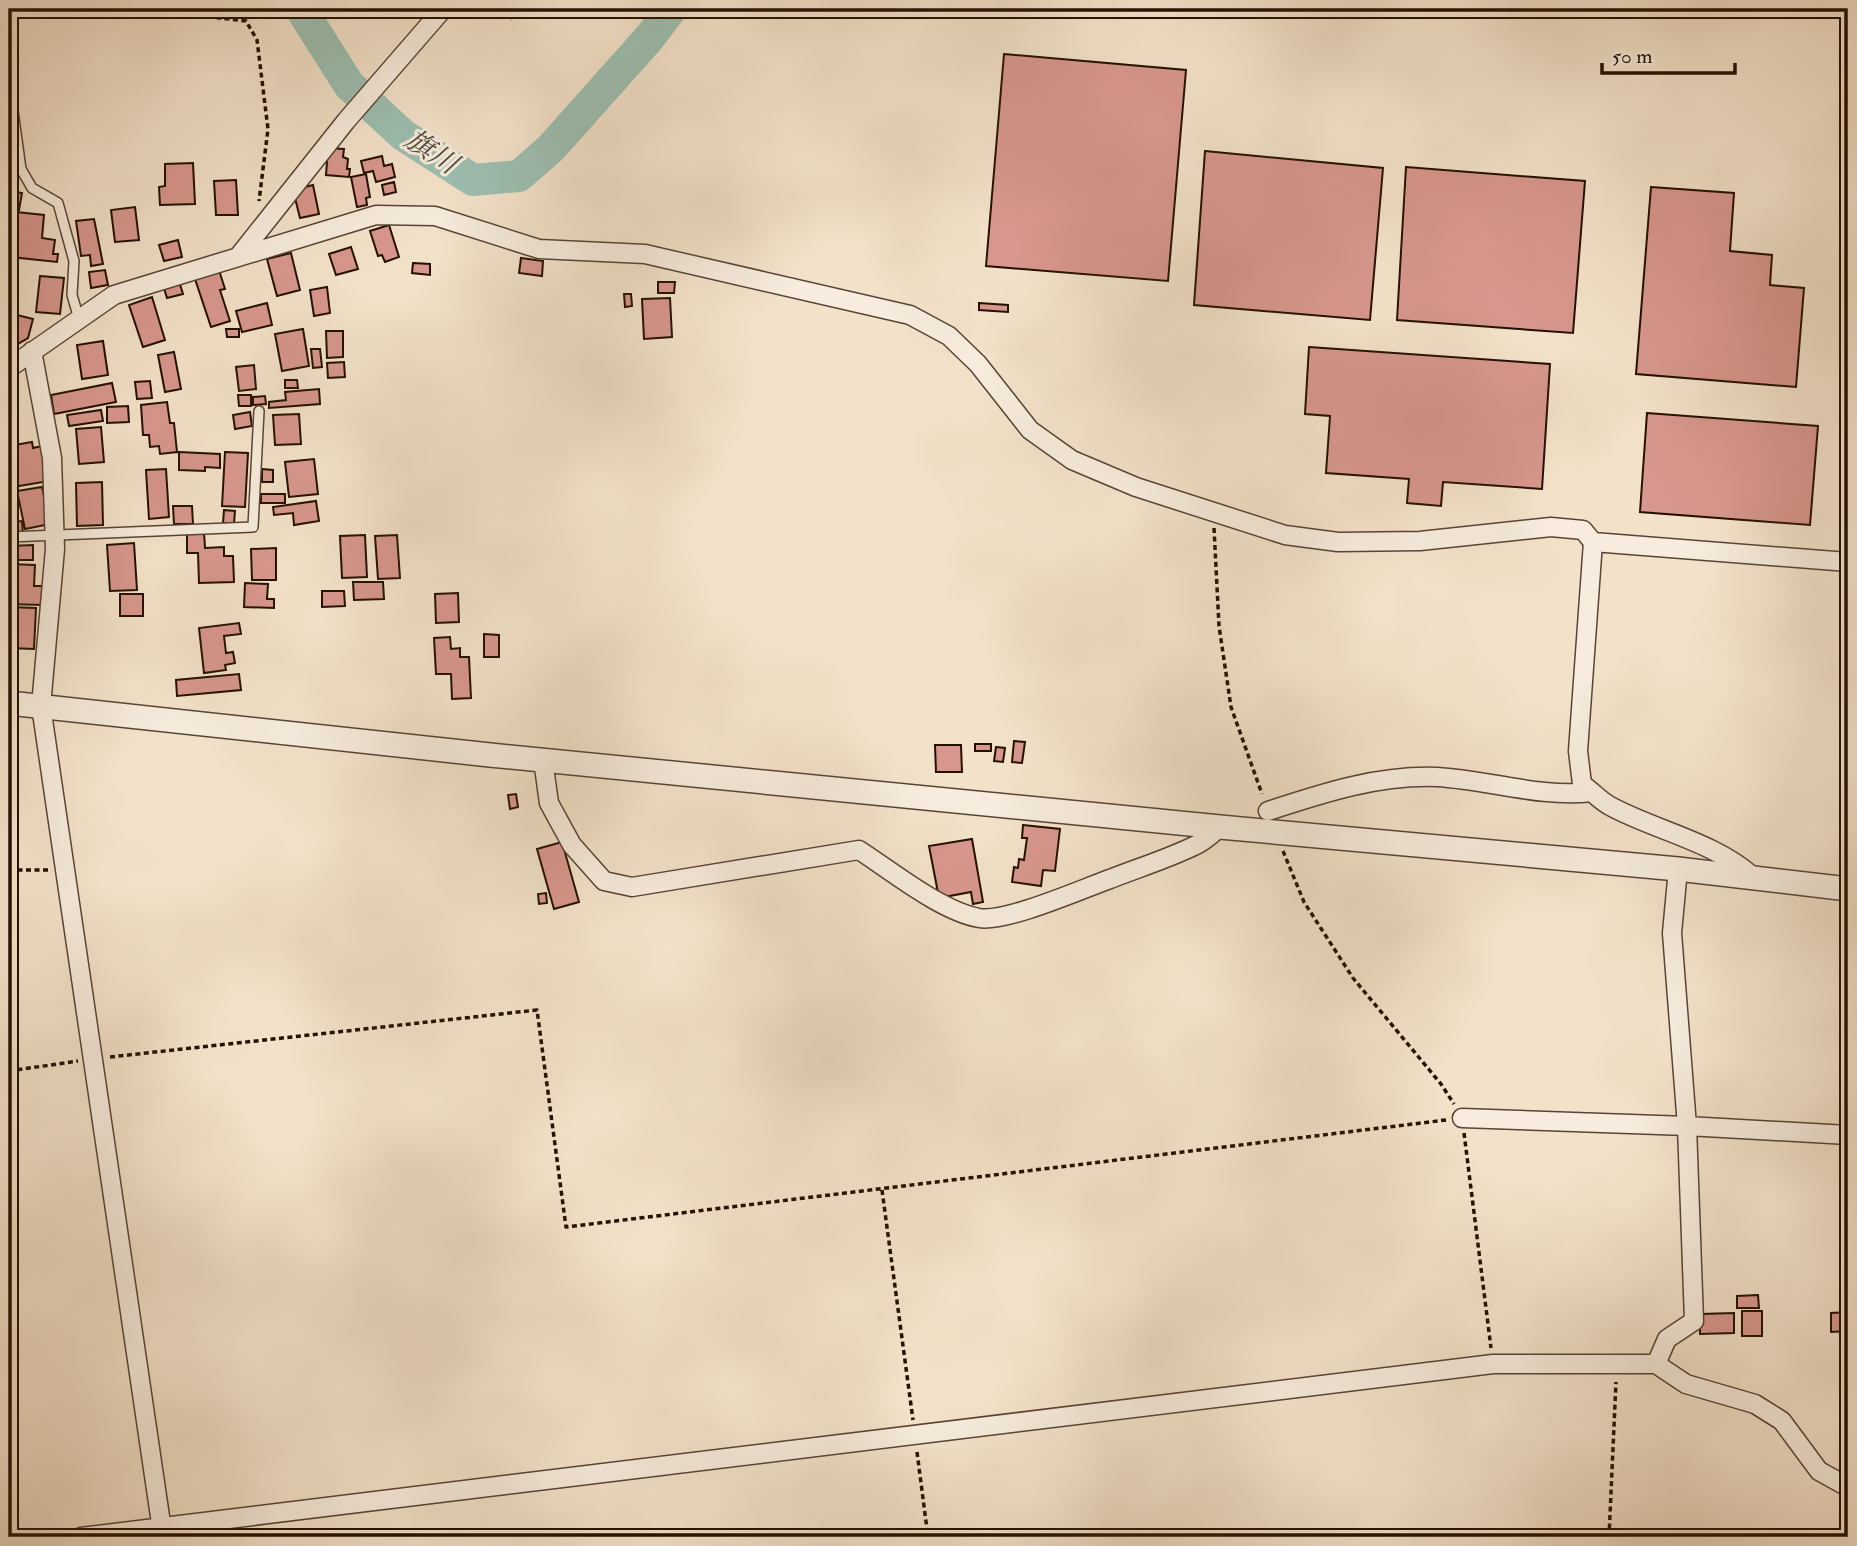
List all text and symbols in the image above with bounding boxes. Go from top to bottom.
scale bar [1602,32,1734,76]
text: 50 m [1612,43,1653,70]
water label: 旗川 [398,122,467,184]

